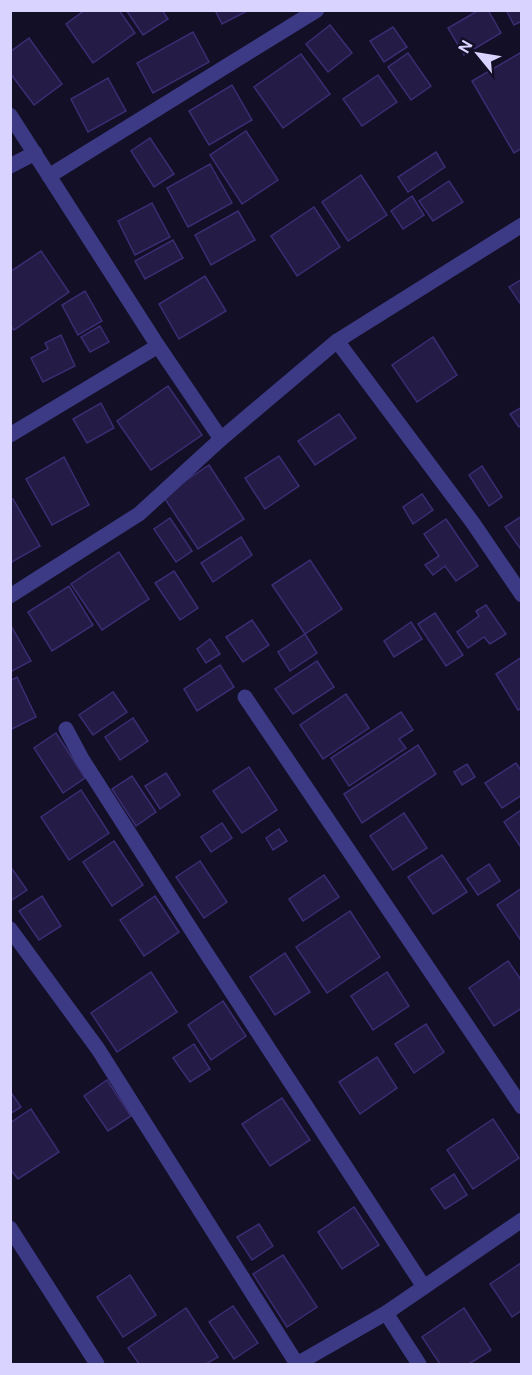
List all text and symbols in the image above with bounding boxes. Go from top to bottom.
north arrow [448,24,508,84]
text: N [453,36,477,57]

